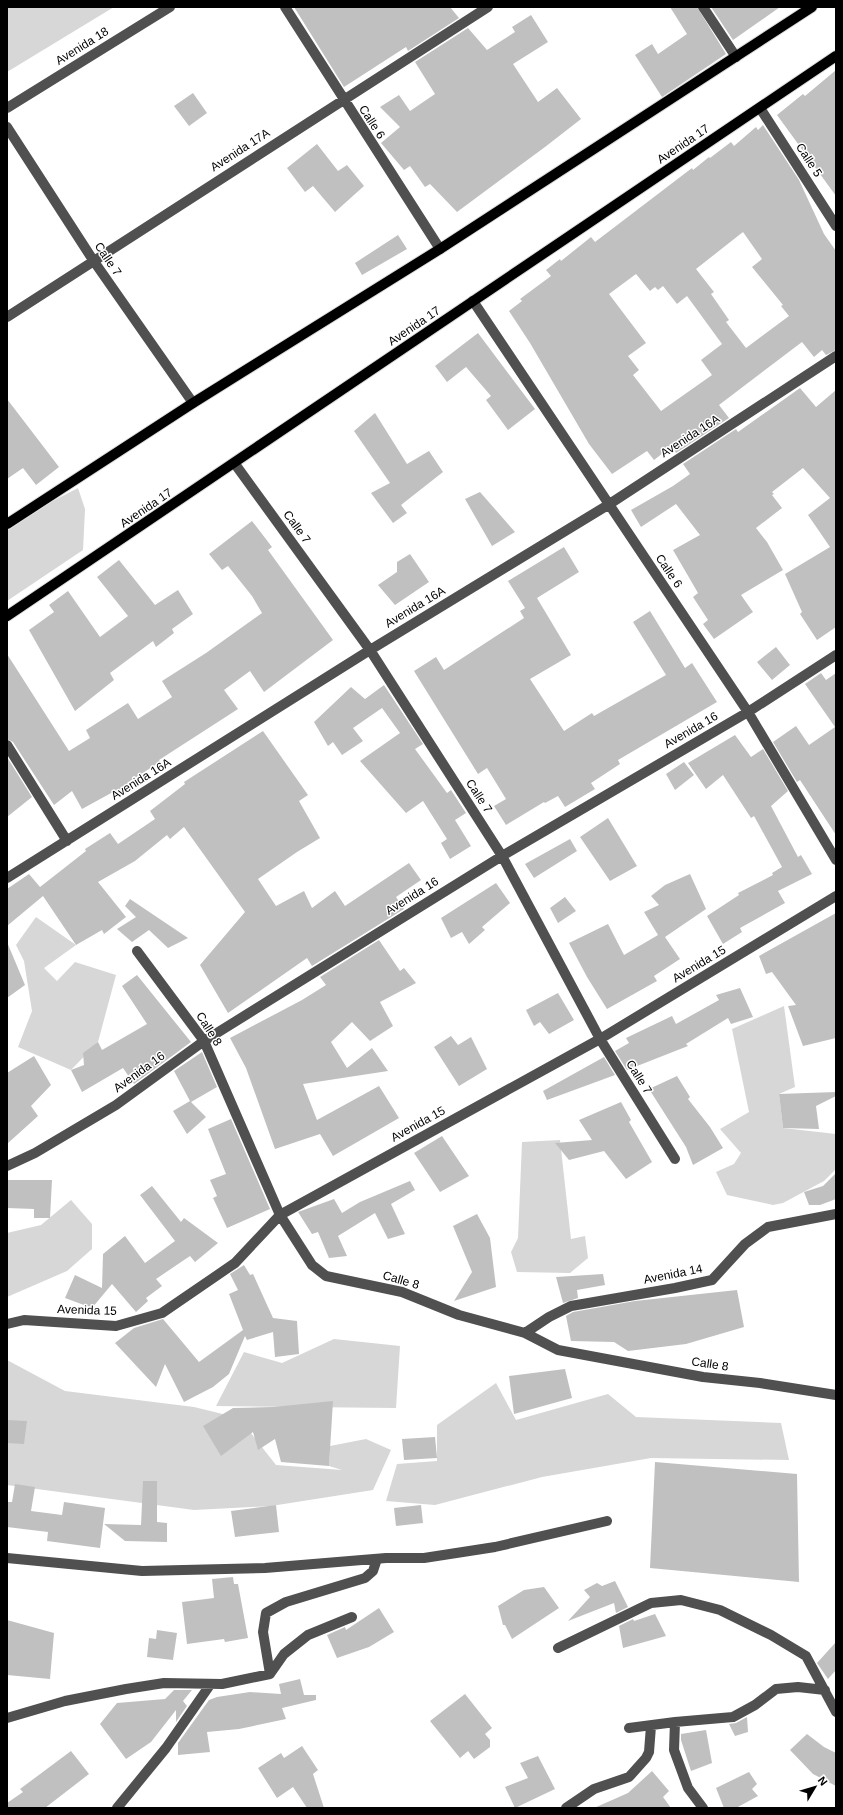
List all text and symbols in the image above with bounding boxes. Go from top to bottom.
street label: Avenida 18 [53,24,111,68]
street label: Calle 6 [356,103,388,142]
street label: Avenida 17 [654,121,712,167]
street label: Avenida 17A [208,126,272,174]
street label: Calle 5 [793,141,825,180]
street label: Calle 7 [92,240,124,279]
street label: Avenida 17 [385,303,443,349]
street label: Avenida 16A [658,412,722,460]
street label: Avenida 17 [117,485,175,531]
street label: Calle 7 [280,508,314,546]
street label: Calle 6 [653,552,685,591]
street label: Avenida 16A [382,584,448,630]
street label: Avenida 16 [662,709,721,751]
street label: Avenida 16A [109,755,173,803]
street label: Calle 7 [463,777,495,816]
street label: Avenida 16 [383,874,441,918]
street label: Avenida 15 [670,942,729,985]
street label: Calle 8 [193,1009,225,1049]
street label: Avenida 16 [111,1049,168,1095]
street label: Calle 7 [623,1057,655,1097]
street label: Avenida 15 [388,1103,448,1145]
street label: Avenida 14 [642,1261,704,1287]
street label: Calle 8 [381,1268,421,1292]
street label: Avenida 15 [57,1302,117,1318]
street label: Calle 8 [691,1354,730,1374]
north arrow [795,1767,835,1807]
text: N [816,1774,830,1788]

